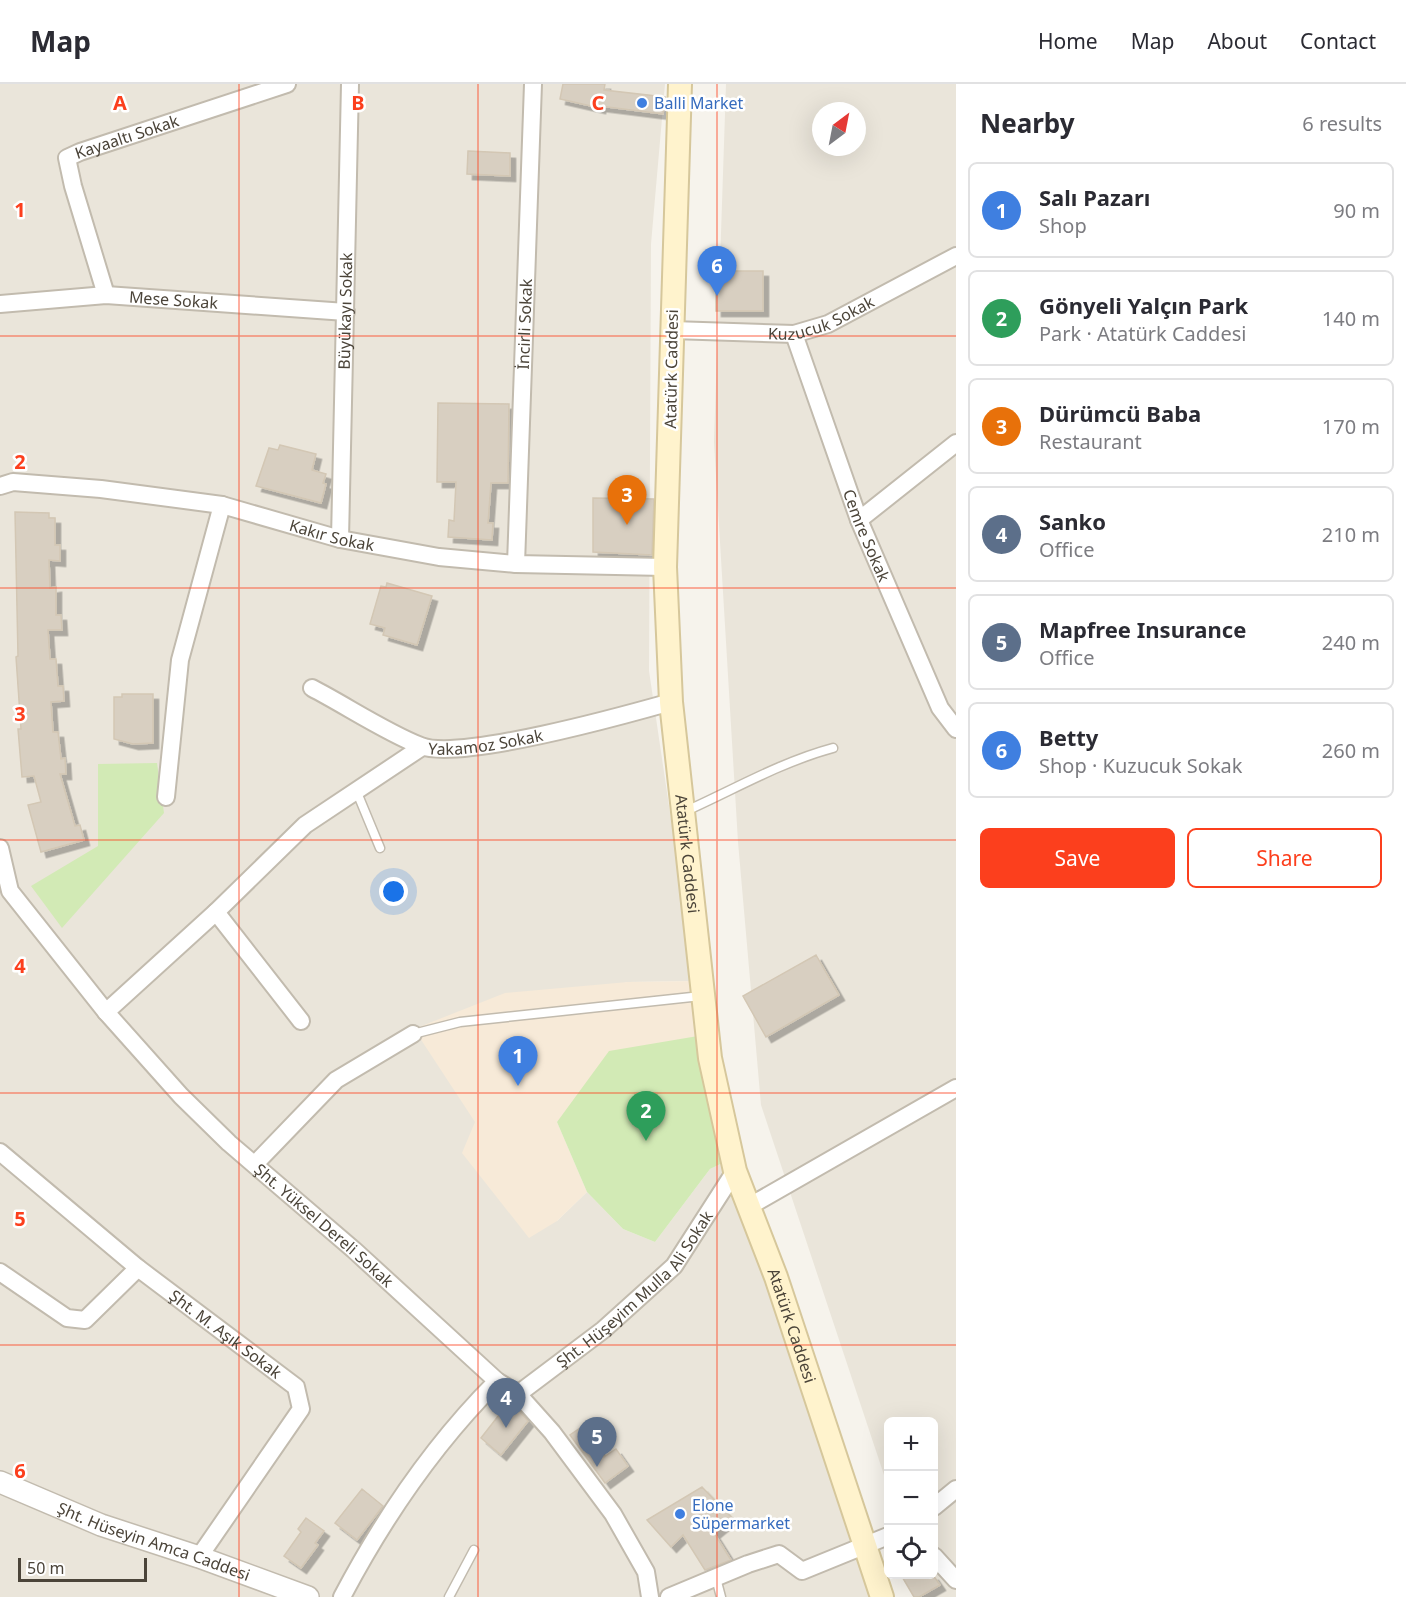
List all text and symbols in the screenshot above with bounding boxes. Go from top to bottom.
text: Map [30,22,91,60]
text: Home [1038,27,1098,55]
text: Map [1131,27,1174,55]
text: About [1207,27,1267,55]
text: Contact [1300,27,1376,55]
text: A [113,89,127,116]
text: B [351,89,365,116]
text: C [592,89,605,116]
place label: Balli Market [654,92,744,114]
marker: Balli Market [635,96,649,110]
north arrow [812,102,866,156]
text: Nearby [980,105,1075,141]
street label: Kayaaltı Sokak [72,109,182,164]
text: 6 results [1302,110,1382,137]
text: Salı Pazarı [1039,182,1150,212]
text: 1 [14,196,26,223]
text: 1 [996,197,1007,224]
text: 90 m [1333,197,1380,224]
text: Shop [1039,212,1087,239]
pin: 6 [698,246,736,296]
street label: Büyükayı Sokak [333,252,357,370]
street label: İncirli Sokak [512,278,537,370]
street label: Mese Sokak [128,286,219,314]
street label: Kuzucuk Sokak [768,290,878,345]
text: Gönyeli Yalçın Park [1039,290,1248,320]
text: 2 [996,305,1007,332]
text: 140 m [1322,305,1380,332]
street label: Atatürk Caddesi [659,309,683,429]
text: Park · Atatürk Caddesi [1039,320,1246,347]
text: Dürümcü Baba [1039,398,1201,428]
text: 3 [996,413,1007,440]
text: 170 m [1322,413,1380,440]
text: Restaurant [1039,428,1142,455]
text: 2 [14,448,26,475]
pin: 3 [608,476,646,525]
street label: Cemre Sokak [838,486,895,585]
text: Sanko [1039,506,1106,536]
street label: Kakır Sokak [287,514,377,556]
text: 4 [996,521,1007,548]
text: 210 m [1322,521,1380,548]
text: Office [1039,536,1094,563]
text: Mapfree Insurance [1039,614,1246,644]
text: 5 [996,629,1007,656]
text: 240 m [1322,629,1380,656]
text: Office [1039,644,1094,671]
text: 3 [14,700,26,727]
text: Betty [1039,722,1098,752]
street label: Yakamoz Sokak [427,724,545,760]
text: 6 [996,737,1007,764]
text: 260 m [1322,737,1380,764]
text: Shop · Kuzucuk Sokak [1039,752,1243,779]
street label: Atatürk Caddesi [670,793,705,914]
button: Save [980,828,1175,888]
button: Share [1187,828,1382,888]
your location [379,877,408,906]
text: 4 [14,952,26,979]
pin: 1 [498,1036,538,1086]
pin: 2 [626,1092,666,1141]
street label: Şht. Yüksel Dereli Sokak [250,1158,399,1292]
text: 5 [14,1205,26,1232]
street label: Şht. Hüşeyim Mulla Ali Sokak [551,1206,718,1373]
street label: Atatürk Caddesi [763,1265,821,1386]
street label: Şht. M. Aşık Sokak [165,1285,287,1384]
pin: 4 [486,1378,526,1428]
map controls [884,1417,938,1579]
button: + [884,1417,938,1471]
pin: 5 [578,1418,616,1467]
text: 6 [14,1457,26,1484]
button: − [884,1471,938,1525]
place label: Elone Süpermarket [692,1494,790,1534]
street label: Şht. Hüseyin Amca Caddesi [54,1497,253,1586]
marker: Elone Süpermarket [673,1507,687,1521]
button: locate [884,1525,938,1579]
scale bar [18,1555,147,1582]
text: 50 m [27,1557,64,1579]

